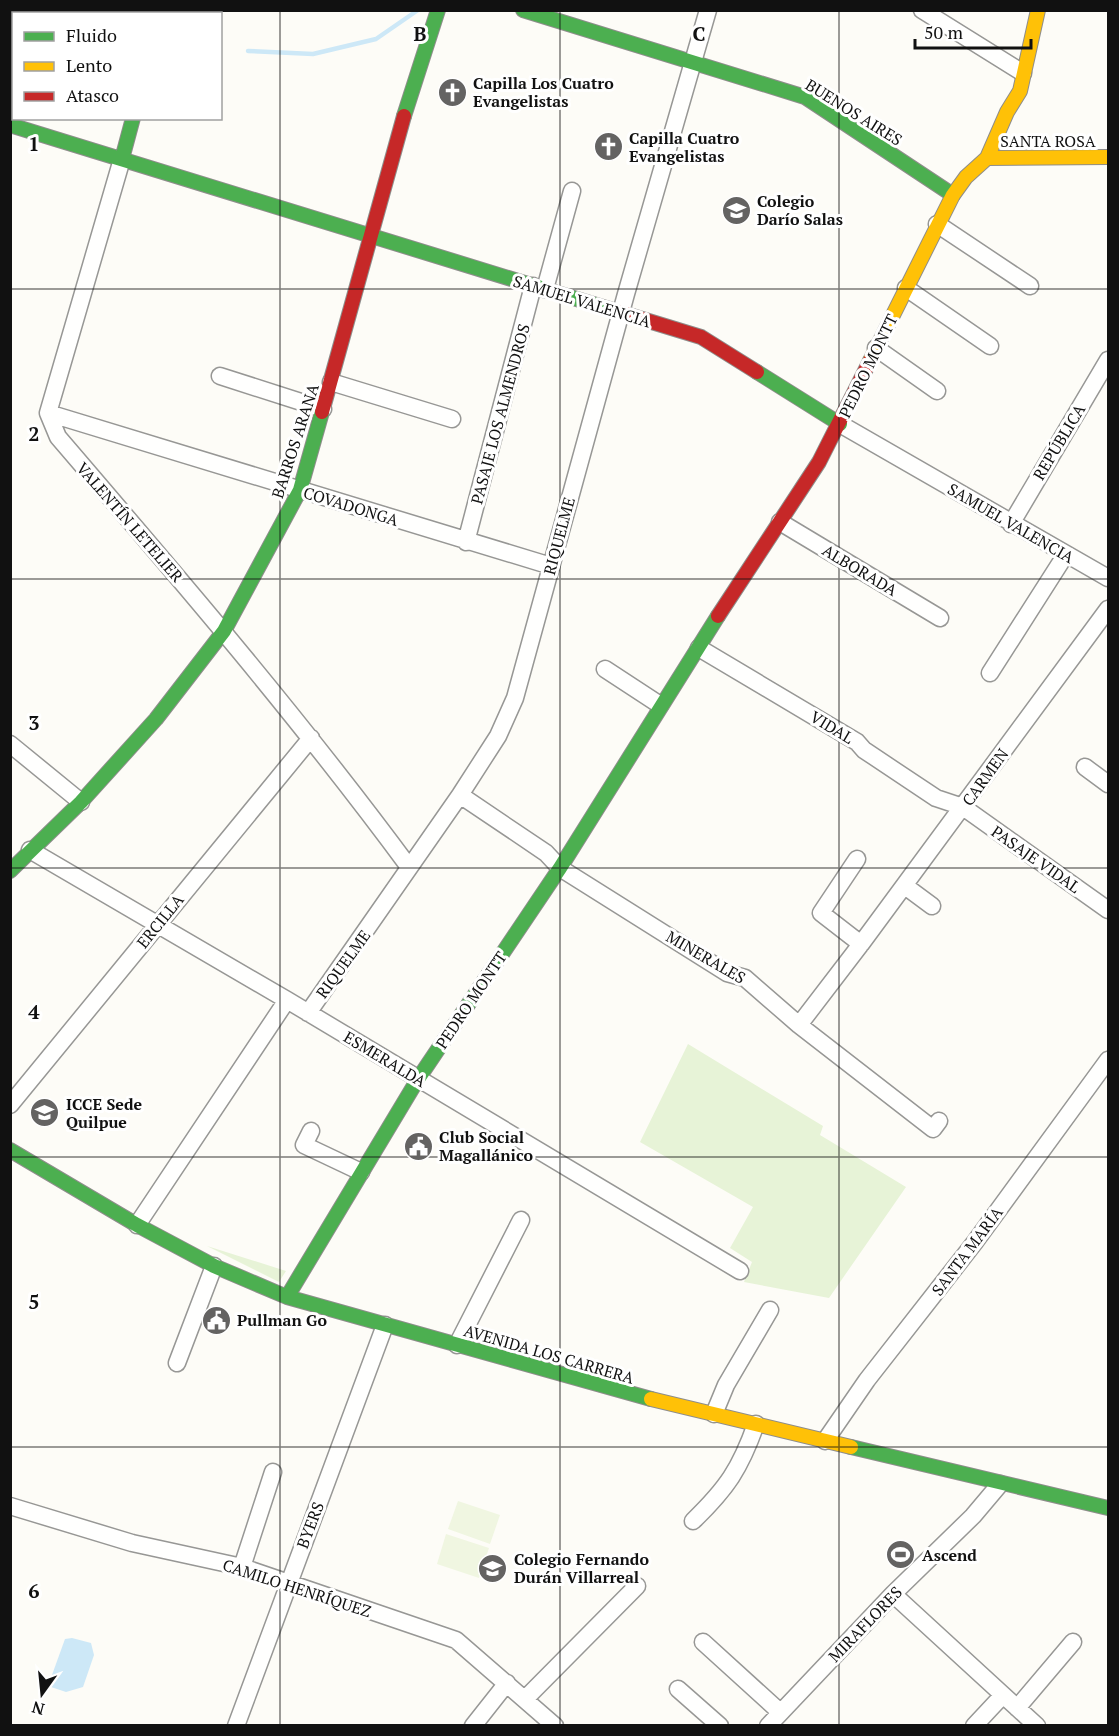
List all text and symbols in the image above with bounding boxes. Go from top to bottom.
legend [12,12,222,120]
scale bar [915,12,1030,50]
text: B [414,20,427,47]
text: C [692,20,706,47]
text: 50 m [924,20,964,44]
text: Fluido [66,23,117,47]
text: Lento [66,53,112,77]
place label: Capilla Los Cuatro Evangelistas [473,72,614,112]
street label: BUENOS AIRES [801,73,907,151]
church icon: Capilla Los Cuatro Evangelistas [436,76,468,108]
text: Atasco [66,83,119,107]
place label: Capilla Cuatro Evangelistas [629,127,740,167]
text: 1 [28,130,40,157]
street label: SANTA ROSA [1000,130,1096,152]
church icon: Capilla Cuatro Evangelistas [592,131,624,163]
place label: Colegio Darío Salas [757,190,843,230]
school or university icon: Colegio Darío Salas [720,194,752,226]
street label: SAMUEL VALENCIA [511,270,653,332]
street label: PEDRO MONTT [833,310,903,422]
street label: PASAJE LOS ALMENDROS [465,321,535,507]
street label: BARROS ARANA [266,381,324,501]
street label: REPÚBLICA [1028,400,1090,484]
text: 2 [28,420,40,447]
street label: VALENTÍN LETELIER [72,457,189,587]
street label: SAMUEL VALENCIA [944,478,1078,568]
street label: COVADONGA [301,481,401,531]
street label: RIQUELME [538,495,580,577]
street label: ALBORADA [818,539,902,601]
street label: VIDAL [806,706,858,749]
text: 3 [28,709,40,736]
street label: CARMEN [957,744,1013,810]
street label: PASAJE VIDAL [987,820,1085,898]
street label: ERCILLA [131,889,189,953]
street label: RIQUELME [311,925,375,1003]
street label: MINERALES [662,925,750,989]
street label: PEDRO MONTT [430,947,512,1053]
text: 4 [28,998,40,1025]
street label: ESMERALDA [340,1026,430,1092]
place label: ICCE Sede Quilpue [66,1093,143,1133]
school or university icon: ICCE Sede Quilpue [29,1097,61,1129]
place label: Club Social Magallánico [439,1126,533,1166]
public building icon: Club Social Magallánico [402,1130,434,1162]
street label: SANTA MARÍA [926,1202,1008,1300]
text: 5 [28,1288,40,1315]
public building icon: Pullman Go [200,1304,232,1336]
place label: Pullman Go [237,1309,327,1331]
street label: AVENIDA LOS CARRERA [461,1319,637,1389]
street label: BYERS [291,1499,329,1551]
sports icon: Ascend [885,1539,917,1571]
place label: Ascend [922,1544,977,1566]
place label: Colegio Fernando Durán Villarreal [514,1548,649,1588]
school or university icon: Colegio Fernando Durán Villarreal [477,1552,509,1584]
street label: CAMILO HENRÍQUEZ [220,1554,374,1622]
text: 6 [28,1577,40,1604]
street label: MIRAFLORES [823,1581,907,1667]
north arrow [12,1664,72,1724]
text: N [29,1696,47,1721]

